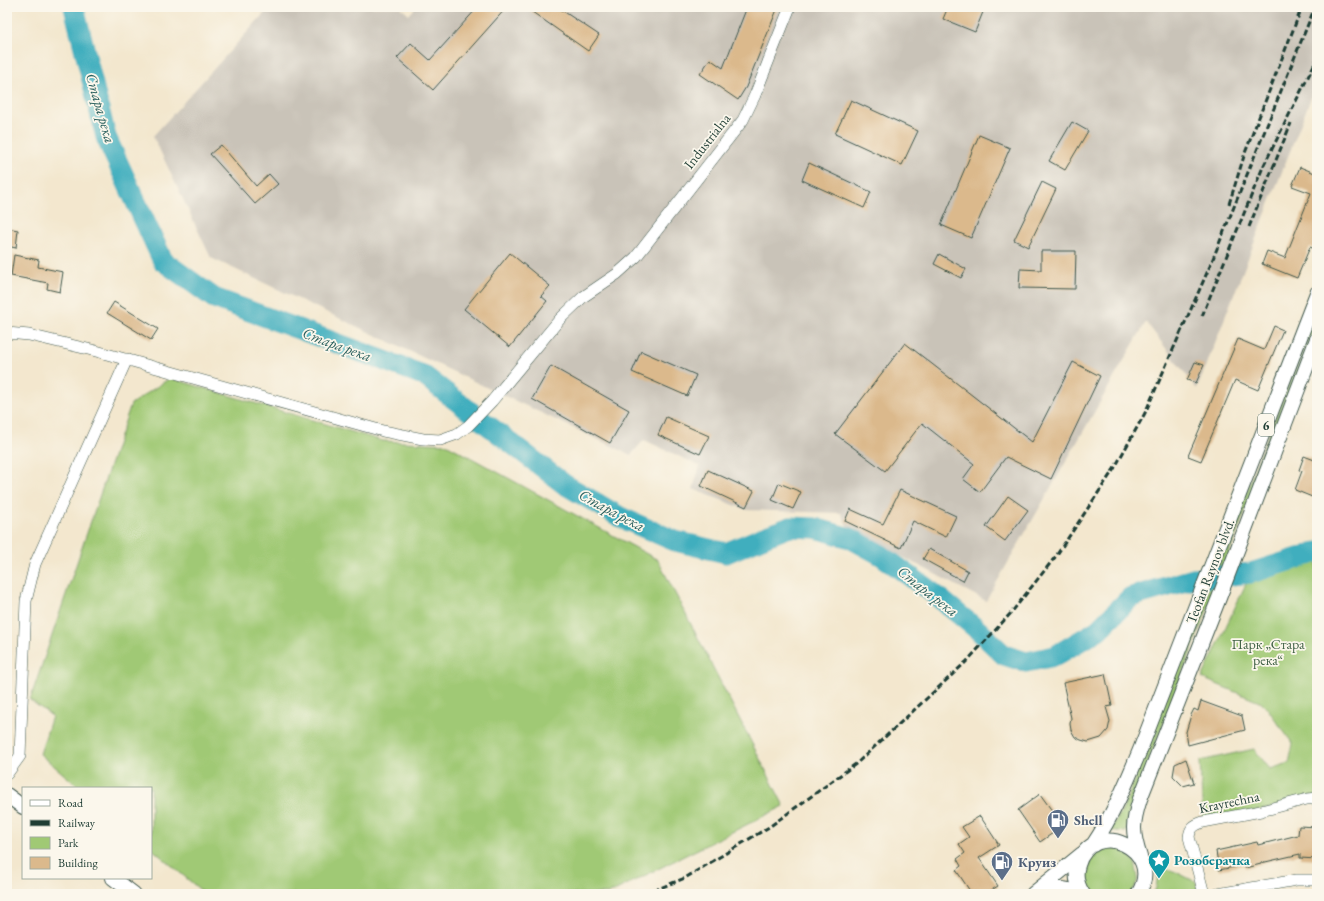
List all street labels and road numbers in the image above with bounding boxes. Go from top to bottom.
street label: Industrialna [680,109,735,172]
road number: 6 [1258,414,1274,436]
street label: Teofan Raynov blvd. [1182,516,1238,626]
street label: Krayrechna [1197,787,1261,817]

